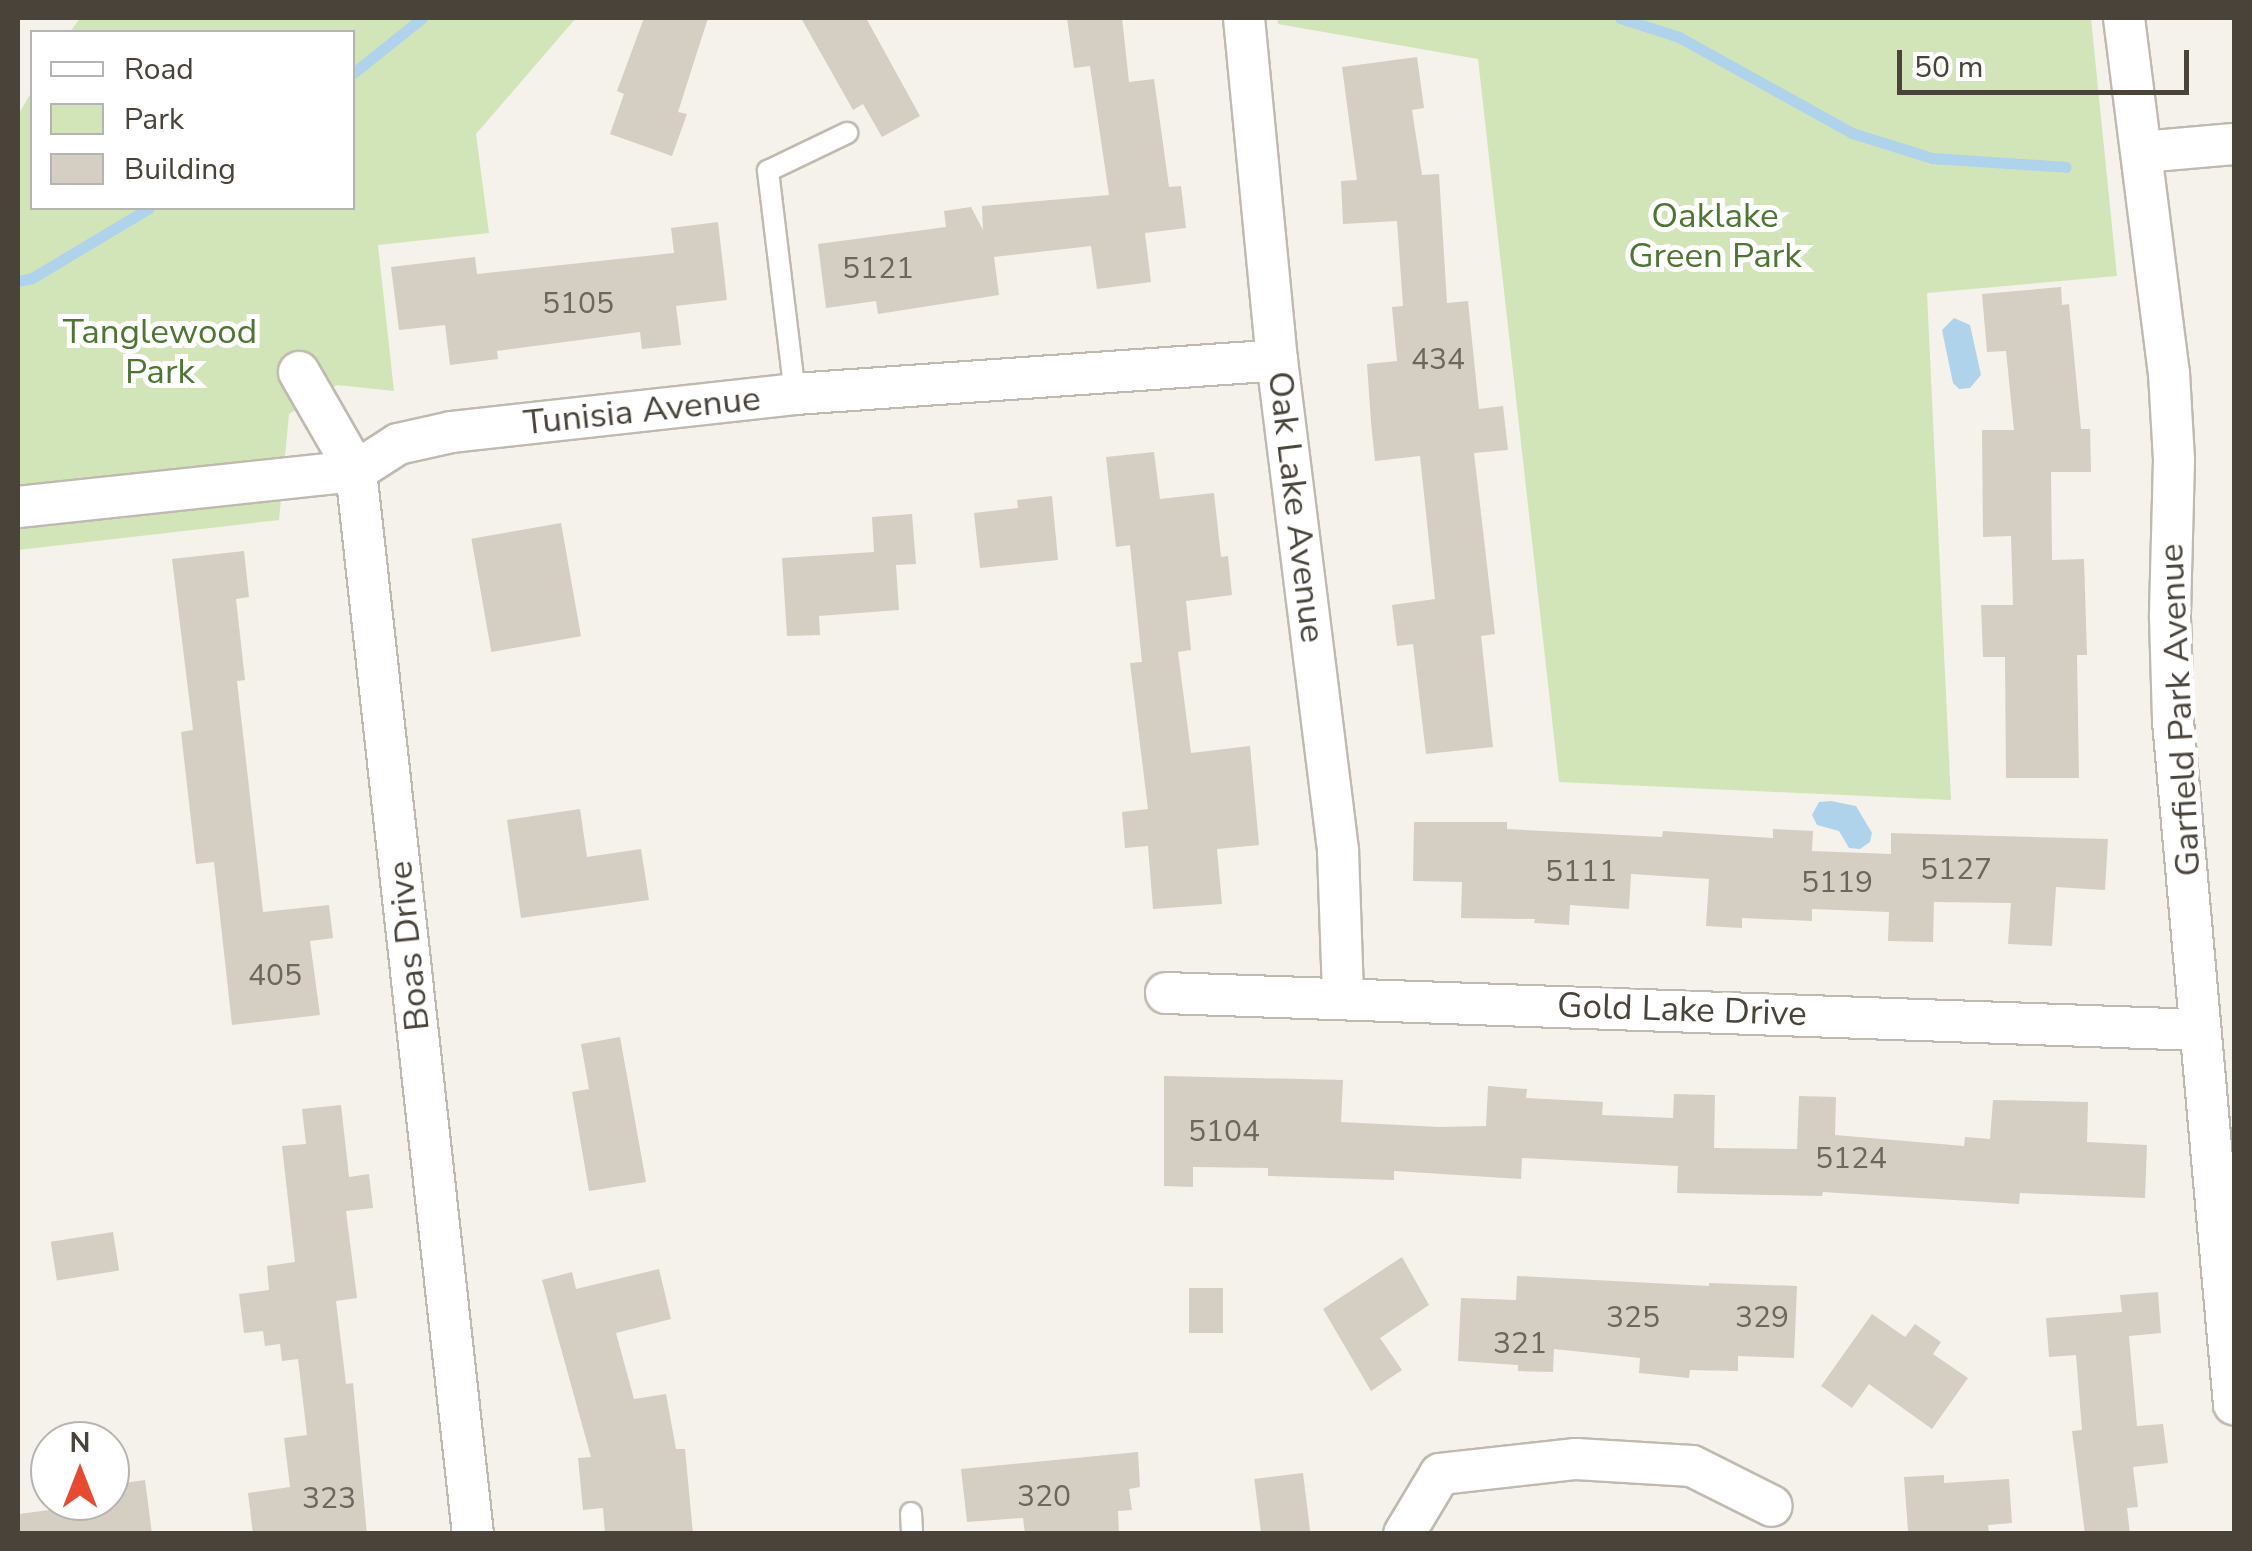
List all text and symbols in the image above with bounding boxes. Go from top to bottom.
legend [30,30,355,210]
scale bar [1902,30,2194,92]
text: 50 m [1914,47,1983,88]
text: Road [124,49,194,90]
text: Park [124,99,184,140]
text: Building [124,149,236,190]
park label: Oaklake Green Park [1628,195,1802,277]
house number: 5121 [842,251,914,287]
house number: 5105 [542,286,614,322]
park label: Tanglewood Park [63,311,257,393]
house number: 434 [1411,342,1465,378]
street label: Oak Lake Avenue [1259,369,1333,645]
street label: Tunisia Avenue [522,378,762,444]
street label: Garfield Park Avenue [2150,543,2210,877]
house number: 5127 [1920,852,1992,888]
house number: 5111 [1545,854,1617,890]
street label: Boas Drive [379,859,439,1033]
house number: 5119 [1801,865,1873,901]
house number: 405 [248,958,302,994]
street label: Gold Lake Drive [1556,985,1808,1035]
house number: 5104 [1188,1114,1260,1150]
house number: 5124 [1815,1141,1887,1177]
house number: 325 [1606,1300,1660,1336]
house number: 329 [1735,1300,1789,1336]
house number: 321 [1493,1326,1547,1362]
north arrow [30,1421,130,1521]
text: N [70,1424,90,1462]
house number: 320 [1017,1479,1071,1515]
house number: 323 [302,1481,356,1517]

